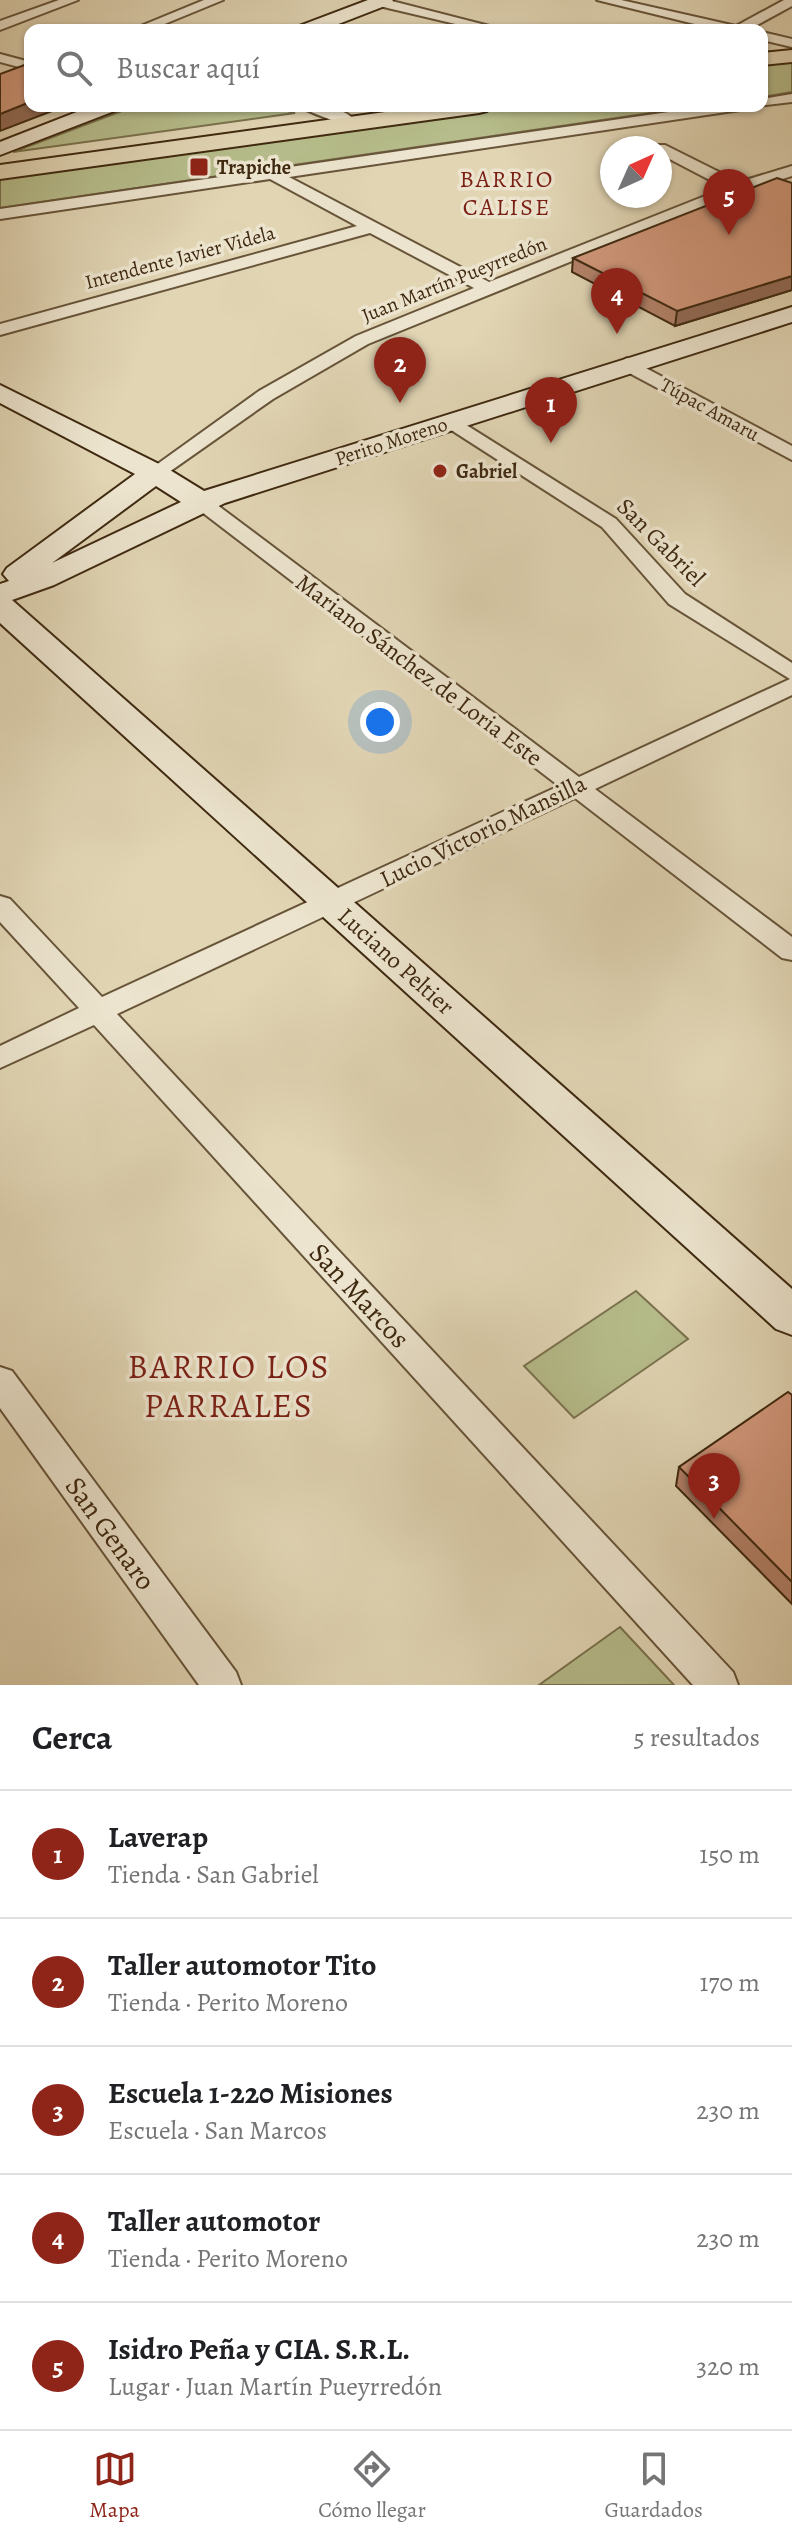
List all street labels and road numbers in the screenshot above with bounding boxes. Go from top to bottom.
street label: Intendente Javier Videla [82,219,279,296]
street label: Juan Martín Pueyrredón [358,230,551,329]
street label: Túpac Amaru [655,371,764,448]
street label: Perito Moreno [331,411,451,472]
street label: San Gabriel [610,491,712,593]
street label: Mariano Sánchez de Loria Este [289,567,549,773]
street label: Lucio Victorio Mansilla [375,767,592,895]
street label: Luciano Peltier [331,900,461,1022]
street label: San Marcos [300,1235,418,1357]
street label: San Genaro [56,1469,164,1598]

